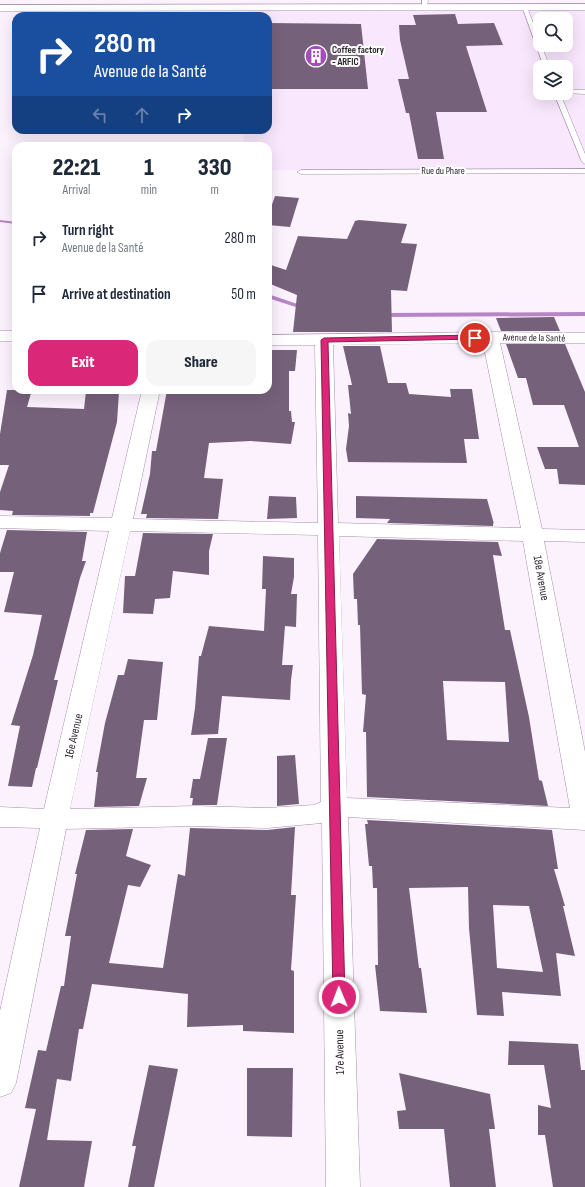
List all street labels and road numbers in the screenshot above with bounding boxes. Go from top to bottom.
street label: Rue du Phare [421,165,465,177]
street label: Avenue de la Santé [502,331,565,345]
street label: 18e Avenue [530,554,552,602]
street label: 16e Avenue [62,712,86,760]
street label: 17e Avenue [332,1029,348,1075]

